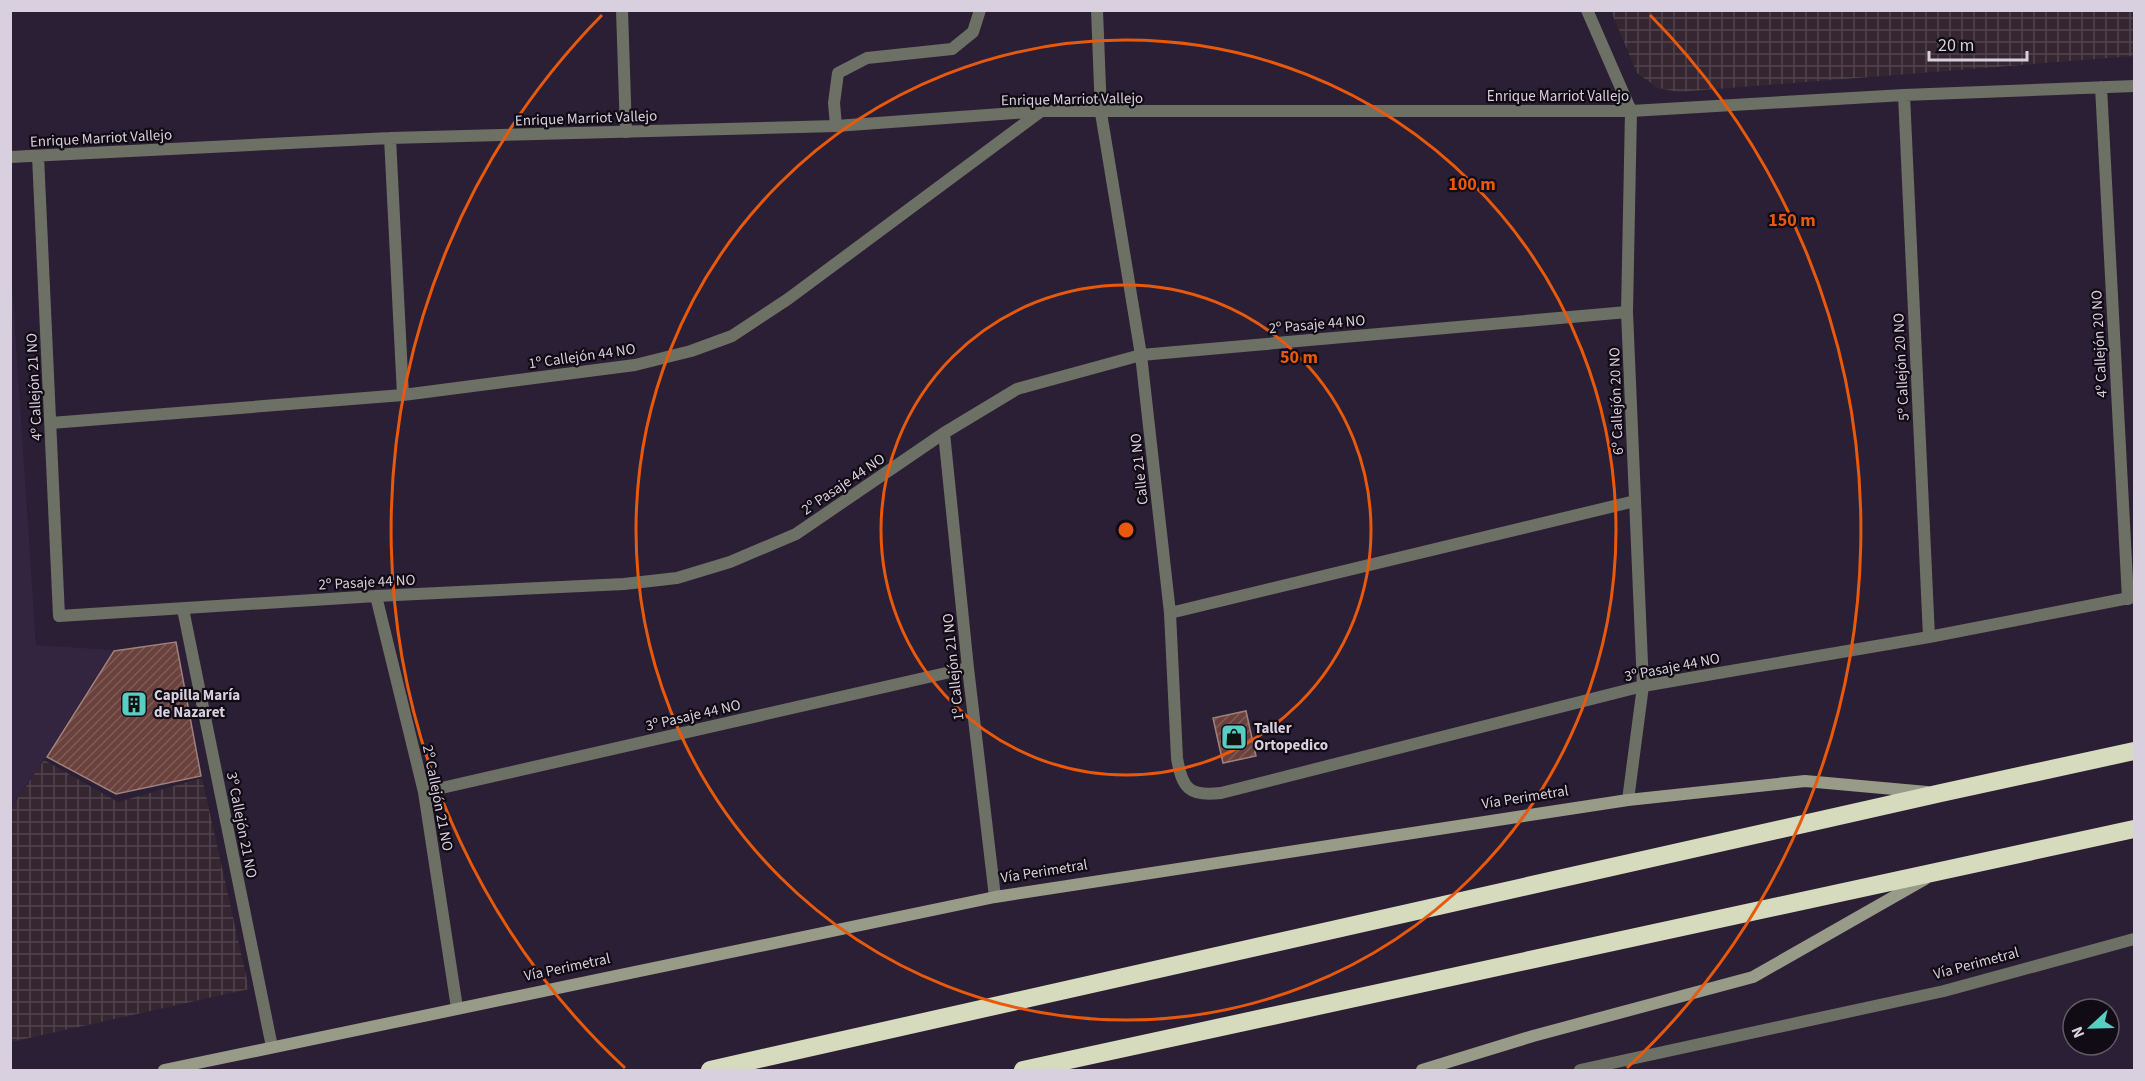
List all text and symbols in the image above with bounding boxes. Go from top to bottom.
scale bar [1929,24,2026,62]
text: 20 m [1938,33,1974,58]
street label: Enrique Marriot Vallejo [1487,86,1629,107]
street label: Enrique Marriot Vallejo [1001,88,1143,111]
street label: Enrique Marriot Vallejo [515,106,657,131]
street label: Enrique Marriot Vallejo [29,124,173,153]
text: 100 m [1448,172,1496,197]
text: 150 m [1768,208,1816,233]
street label: 4º Callejón 20 NO [2086,290,2113,398]
street label: 2º Pasaje 44 NO [1268,310,1366,339]
street label: 5º Callejón 20 NO [1888,313,1915,421]
street label: 4º Callejón 21 NO [21,333,48,441]
street label: 1º Callejón 44 NO [527,339,637,374]
text: 50 m [1280,345,1318,370]
street label: 6º Callejón 20 NO [1604,347,1629,455]
street label: Calle 21 NO [1125,432,1154,506]
street label: 2º Pasaje 44 NO [797,449,889,520]
centre of rings [1116,520,1136,540]
street label: 2º Pasaje 44 NO [318,569,416,596]
street label: 1º Callejón 21 NO [937,612,970,722]
street label: 3º Pasaje 44 NO [1623,648,1722,687]
place label: Capilla María de Nazaret [154,685,240,723]
building icon: Capilla María de Nazaret [119,689,149,719]
street label: 3º Pasaje 44 NO [644,694,743,737]
place label: Taller Ortopedico [1254,718,1328,756]
shop icon: Taller Ortopedico [1219,722,1249,752]
street label: 2º Callejón 21 NO [417,743,458,853]
street label: 3º Callejón 21 NO [221,770,262,880]
street label: Vía Perimetral [1480,780,1570,815]
street label: Vía Perimetral [999,854,1089,889]
street label: Vía Perimetral [1931,942,2021,985]
street label: Vía Perimetral [522,948,612,987]
north arrow [2061,997,2121,1057]
text: N [2066,1023,2090,1041]

